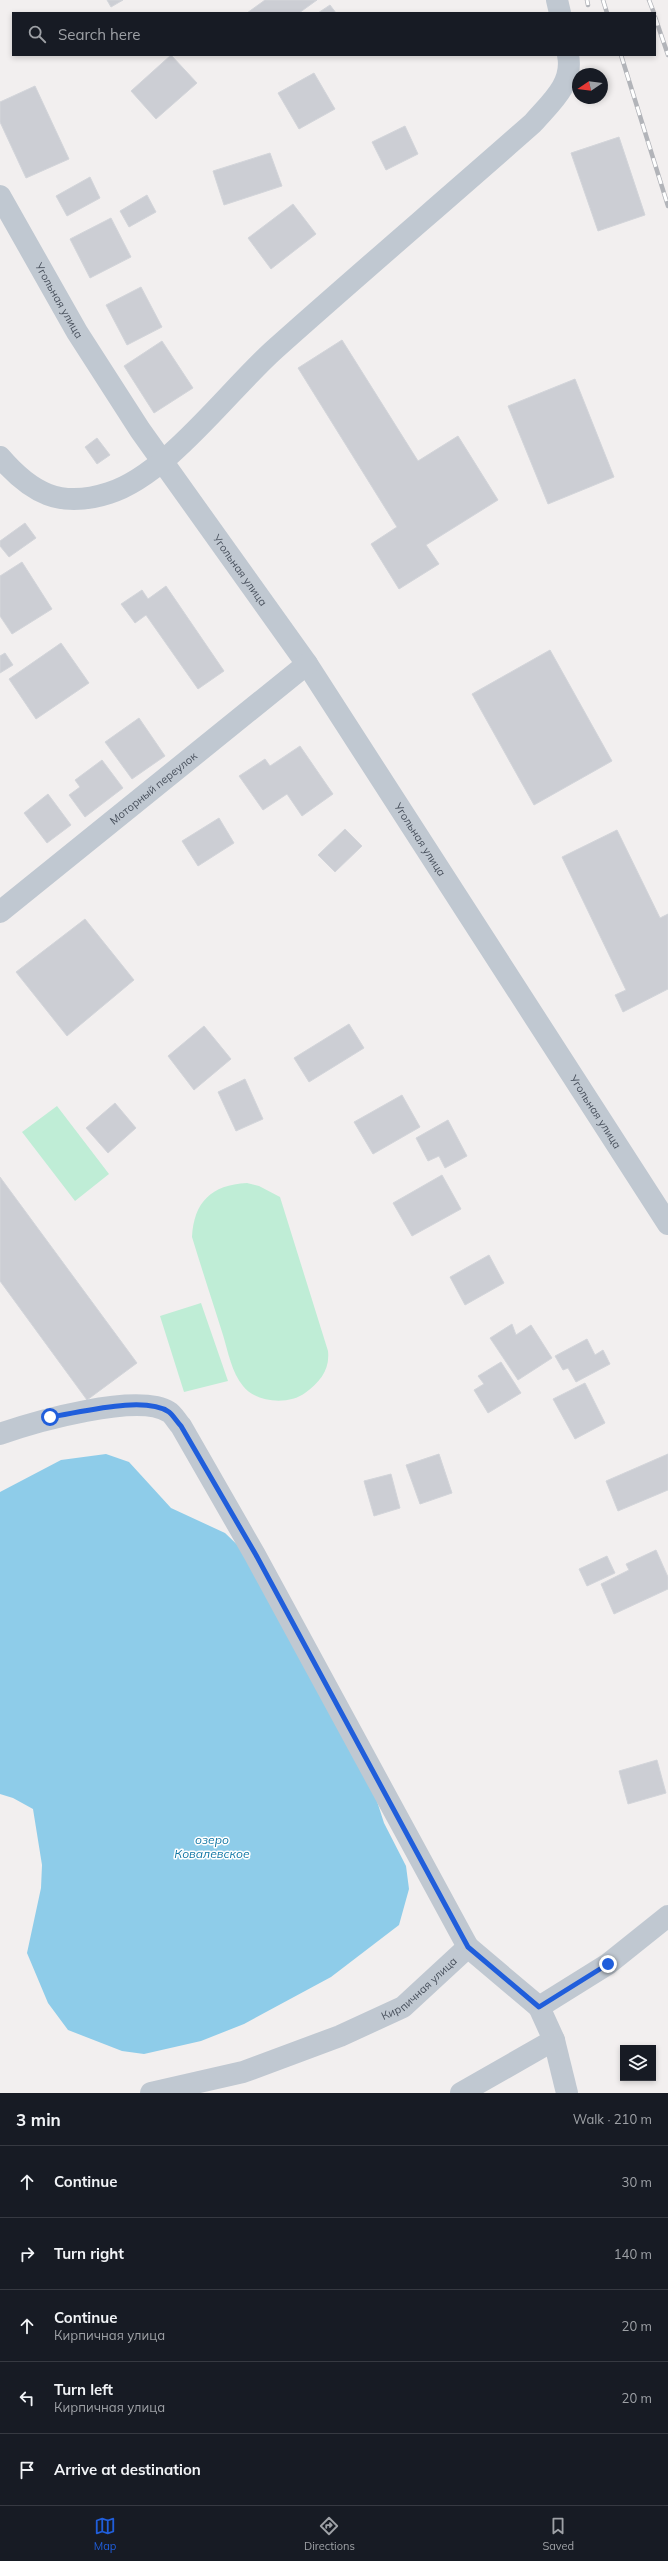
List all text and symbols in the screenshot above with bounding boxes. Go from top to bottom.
search box [12,12,656,56]
icon: search [26,23,48,45]
text: Search here [58,25,140,44]
north arrow [572,68,608,104]
street label: Угольная улица [32,259,86,341]
street label: Угольная улица [209,531,270,609]
street label: Моторный переулок [107,749,200,828]
street label: Угольная улица [391,799,449,879]
street label: Угольная улица [566,1072,624,1151]
route start [41,1408,59,1426]
water label: озеро Ковалевское [174,1832,250,1861]
street label: Кирпичная улица [379,1954,460,2023]
route end [599,1955,617,1973]
map controls [620,2045,656,2081]
button: layers [620,2045,656,2081]
text: 3 min [16,2109,61,2130]
text: Walk · 210 m [573,2111,652,2127]
icon: ahead [16,2171,38,2193]
text: Continue [54,2172,117,2191]
text: 30 m [622,2174,652,2190]
icon: right [16,2243,38,2265]
text: Turn right [54,2244,124,2263]
text: 140 m [614,2246,652,2262]
text: Continue [54,2308,117,2327]
icon: ahead [16,2315,38,2337]
text: 20 m [622,2318,652,2334]
text: Кирпичная улица [54,2327,165,2343]
text: Turn left [54,2380,113,2399]
icon: left [16,2387,38,2409]
text: 20 m [622,2390,652,2406]
text: Кирпичная улица [54,2399,165,2415]
icon: arrive [16,2459,38,2481]
text: Arrive at destination [54,2460,201,2479]
tab: Map [94,2515,116,2553]
tab: Directions [304,2515,355,2553]
tab: Saved [542,2515,574,2553]

